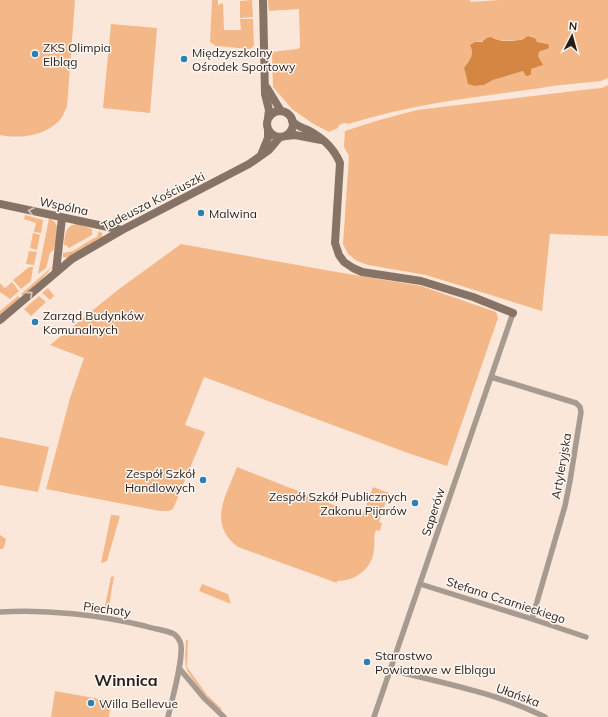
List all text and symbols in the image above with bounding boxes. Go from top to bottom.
north arrow [552,16,592,56]
text: N [568,19,578,33]
place label: ZKS Olimpia Elbląg [43,40,111,69]
place label: Międzyszkolny Ośrodek Sportowy [192,45,296,74]
marker: ZKS Olimpia Elbląg [30,49,40,59]
marker: Międzyszkolny Ośrodek Sportowy [179,54,189,64]
street label: Tadeusza Kościuszki [99,168,207,233]
street label: Wspólna [38,193,90,219]
place label: Malwina [209,206,257,221]
one-way arrow [28,207,34,215]
marker: Malwina [196,208,206,218]
one-way arrow [25,292,32,299]
place label: Zarząd Budynków Komunalnych [43,308,145,337]
marker: Zarząd Budynków Komunalnych [30,317,40,327]
street label: Artyleryjska [548,432,574,500]
place label: Zespół Szkół Handlowych [125,466,196,495]
marker: Zespół Szkół Handlowych [198,475,208,485]
street label: Saperów [418,485,448,538]
place label: Zespół Szkół Publicznych Zakonu Pijarów [269,489,408,518]
marker: Zespół Szkół Publicznych Zakonu Pijarów [410,498,420,508]
street label: Stefana Czarnieckiego [445,574,568,626]
street label: Piechoty [82,598,132,620]
place label: Starostwo Powiatowe w Elblągu [375,648,496,677]
marker: Starostwo Powiatowe w Elblągu [362,657,372,667]
district label: Winnica [94,670,158,690]
street label: Ułańska [494,680,542,710]
place label: Willa Bellevue [99,696,178,711]
marker: Willa Bellevue [86,698,96,708]

